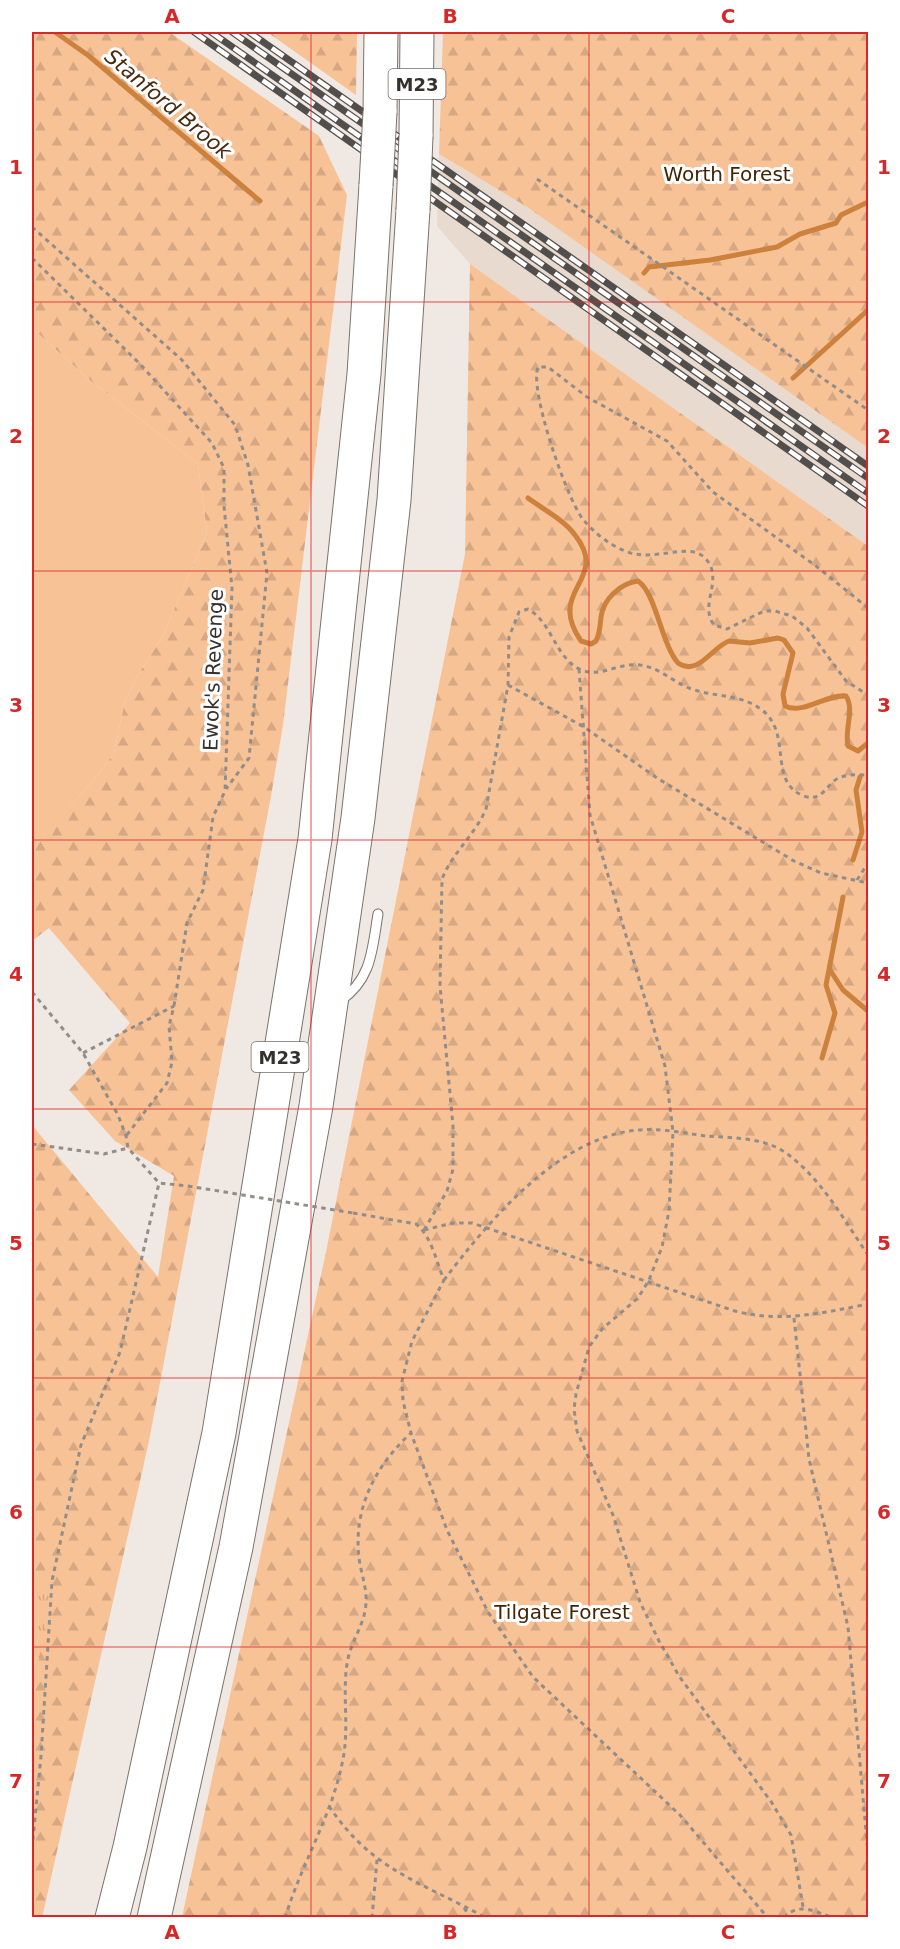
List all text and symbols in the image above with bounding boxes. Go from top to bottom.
text: A [164,4,180,28]
text: B [442,4,458,28]
text: C [721,4,735,28]
water label: Stanford Brook [100,44,237,164]
road number: M23 [388,69,446,99]
text: 1 [9,155,23,179]
text: 1 [877,155,891,179]
park label: Worth Forest [663,162,791,186]
text: 2 [9,424,23,448]
text: 2 [877,424,891,448]
street label: Ewok's Revenge [198,589,228,751]
text: 3 [9,693,23,717]
text: 3 [877,693,891,717]
text: 4 [9,962,23,986]
text: 4 [877,962,891,986]
road number: M23 [252,1042,308,1072]
text: 5 [9,1231,23,1255]
text: 5 [877,1231,891,1255]
text: 6 [9,1500,23,1524]
text: 6 [877,1500,891,1524]
park label: Tilgate Forest [493,1600,630,1624]
text: 7 [9,1769,23,1793]
text: 7 [877,1769,891,1793]
text: A [164,1920,180,1944]
text: B [442,1920,458,1944]
text: C [721,1920,735,1944]

